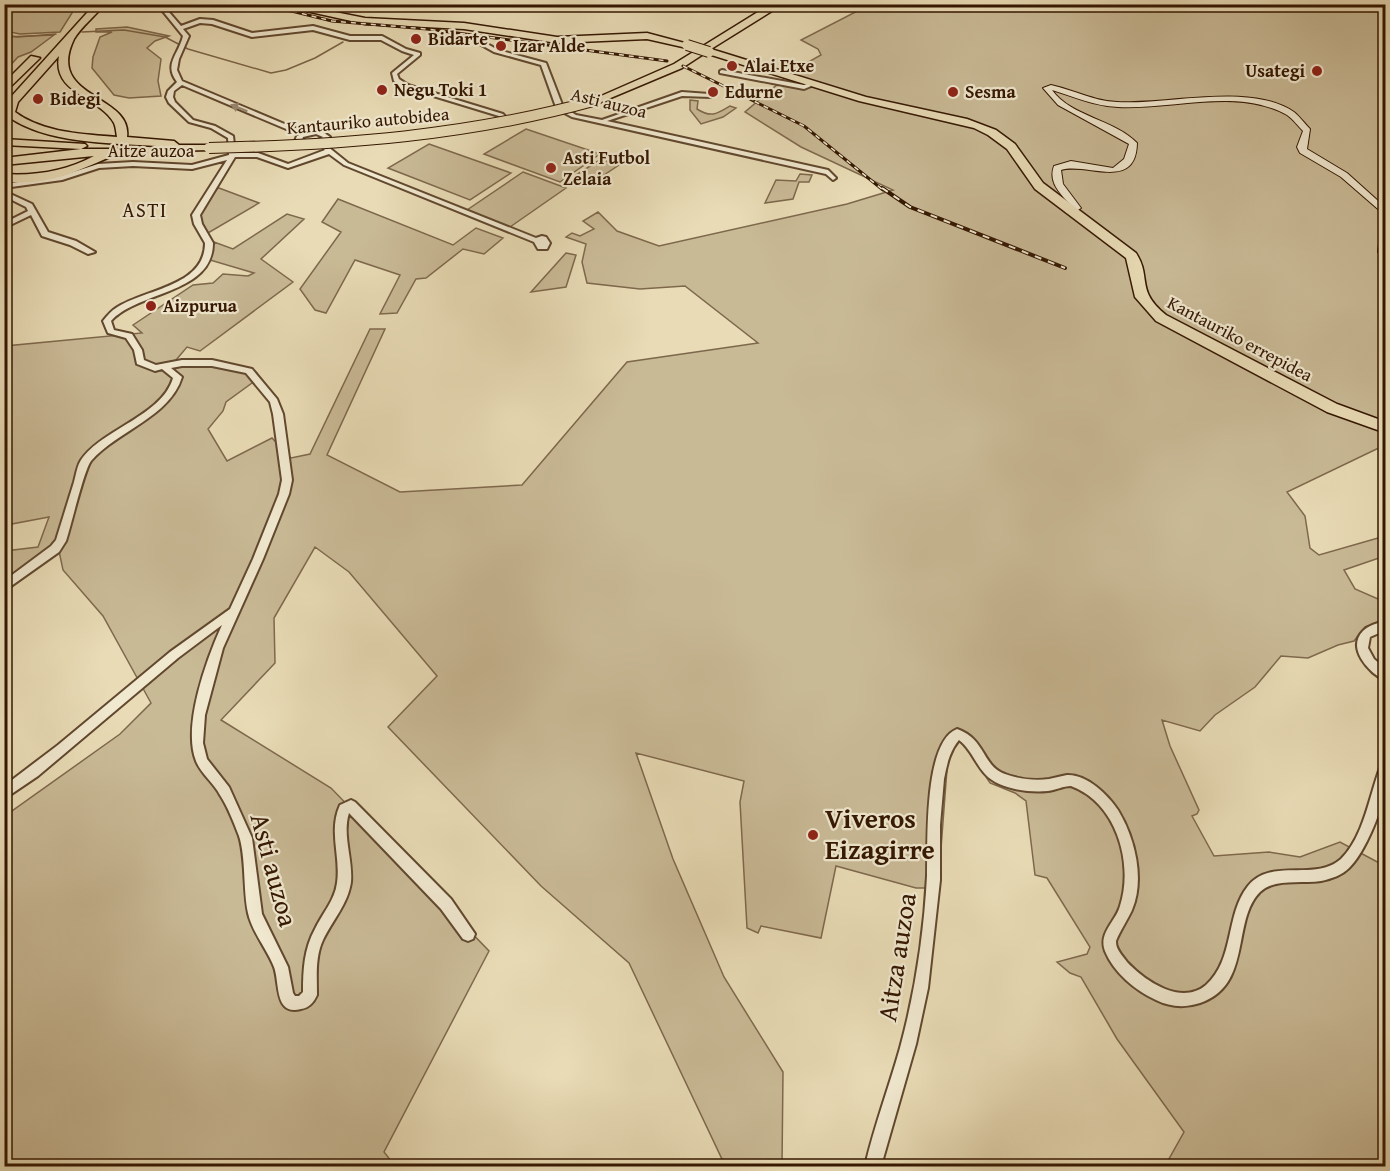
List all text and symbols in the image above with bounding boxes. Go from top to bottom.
place label: Bidarte [428,25,488,52]
marker: Bidarte [409,32,423,46]
place label: Izar Alde [513,32,586,59]
marker: Izar Alde [494,39,508,53]
place label: Alai Etxe [744,52,815,79]
place label: Usategi [1245,57,1305,84]
marker: Alai Etxe [725,59,739,73]
marker: Usategi [1310,64,1324,78]
place label: Negu Toki 1 [394,76,487,103]
place label: Edurne [725,78,783,105]
place label: Sesma [965,78,1016,105]
street label: Asti auzoa [568,80,650,125]
marker: Negu Toki 1 [375,83,389,97]
place label: Bidegi [50,85,101,112]
marker: Edurne [706,85,720,99]
marker: Sesma [946,85,960,99]
marker: Bidegi [31,92,45,106]
street label: Kantauriko autobidea [286,100,451,141]
one-way arrow [230,103,248,112]
street label: Aitze auzoa [108,137,195,164]
place label: Asti Futbol Zelaia [563,144,650,192]
marker: Asti Futbol Zelaia [544,161,558,175]
district label: ASTI [122,195,168,224]
street label: Kantauriko errepidea [1163,289,1318,389]
place label: Aizpurua [163,292,238,319]
marker: Aizpurua [144,299,158,313]
place label: Viveros Eizagirre [825,798,935,869]
street label: Asti auzoa [241,809,309,931]
marker: Viveros Eizagirre [806,828,820,842]
street label: Aitza auzoa [866,889,926,1024]

